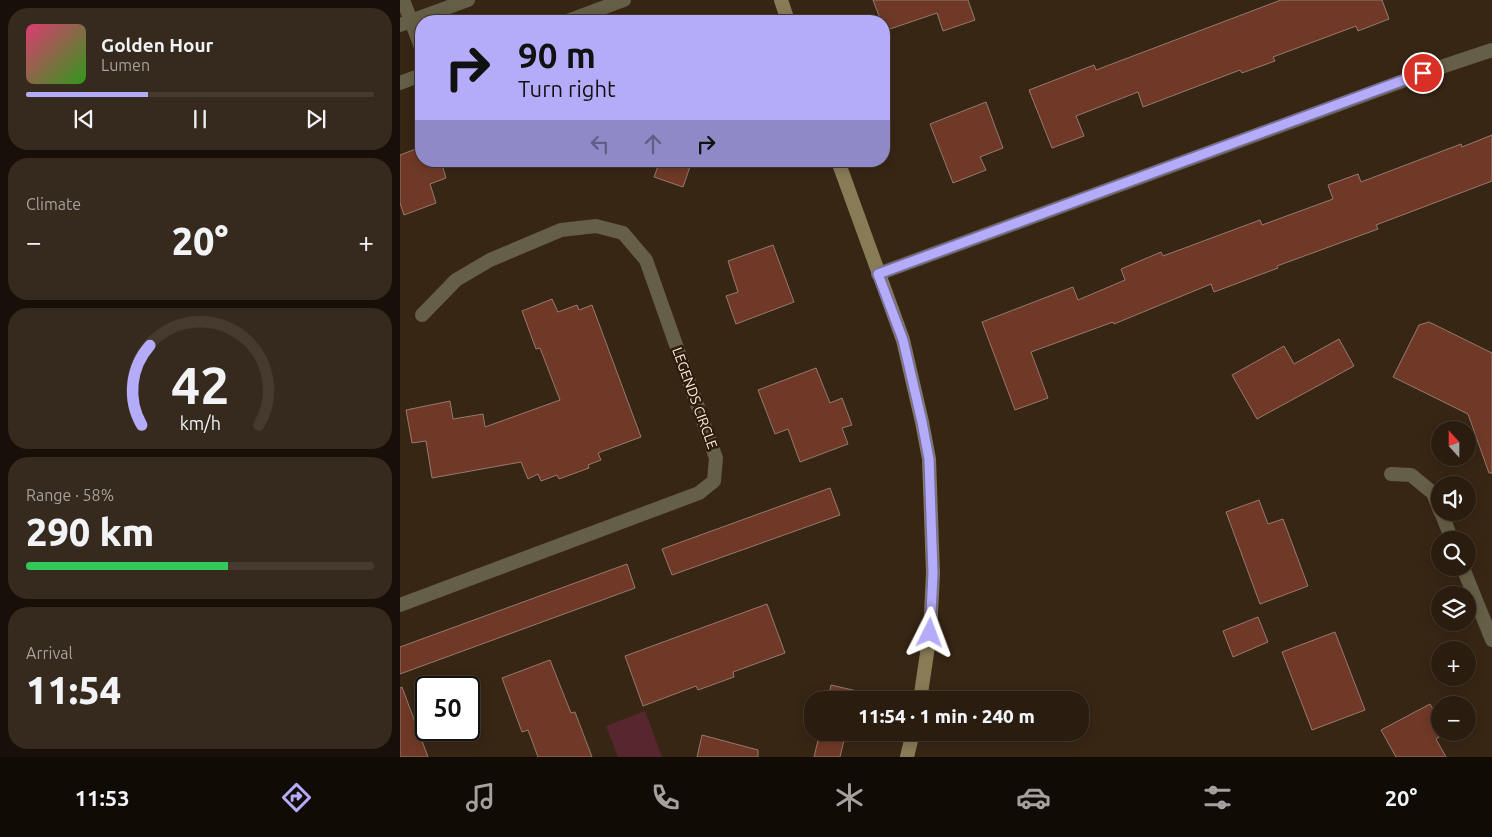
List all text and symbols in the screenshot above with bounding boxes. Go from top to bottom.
text: Golden Hour [101,34,213,56]
icon: right [435,35,500,100]
text: 90 m [518,35,596,75]
pin [1402,52,1444,94]
text: Lumen [101,56,150,74]
icon: arrive [1409,59,1437,87]
text: Turn right [518,76,616,101]
icon: previous [70,105,98,133]
icon: pause [186,105,214,133]
icon: next [302,105,330,133]
icon: left [586,130,614,158]
icon: ahead [639,130,667,158]
icon: right [692,130,720,158]
text: Climate [26,195,81,213]
text: 20° [172,220,228,262]
text: − [26,226,42,257]
text: + [358,226,374,257]
street label: LEGENDS CIRCLE [669,345,721,451]
text: 42 [171,356,229,414]
text: km/h [179,413,221,433]
north arrow [1431,421,1476,466]
map controls [1431,421,1476,741]
button: sound [1431,476,1476,521]
text: Range · 58% [26,486,114,504]
text: 290 km [26,511,154,553]
button: search [1431,531,1476,576]
button: layers [1431,586,1476,631]
position arrow [903,606,955,658]
button: + [1431,641,1476,686]
text: Arrival [26,644,73,662]
text: 11:54 [26,669,121,711]
speed limit sign: 50 [415,676,480,741]
button: − [1431,696,1476,741]
text: 11:54 · 1 min · 240 m [858,705,1035,727]
icon: directions [279,780,314,815]
icon: music [463,780,498,815]
icon: phone [648,780,683,815]
icon: climate [832,780,867,815]
icon: car [1016,780,1051,815]
icon: filters [1200,780,1235,815]
text: 11:53 [75,785,130,810]
text: 20° [1385,785,1417,810]

